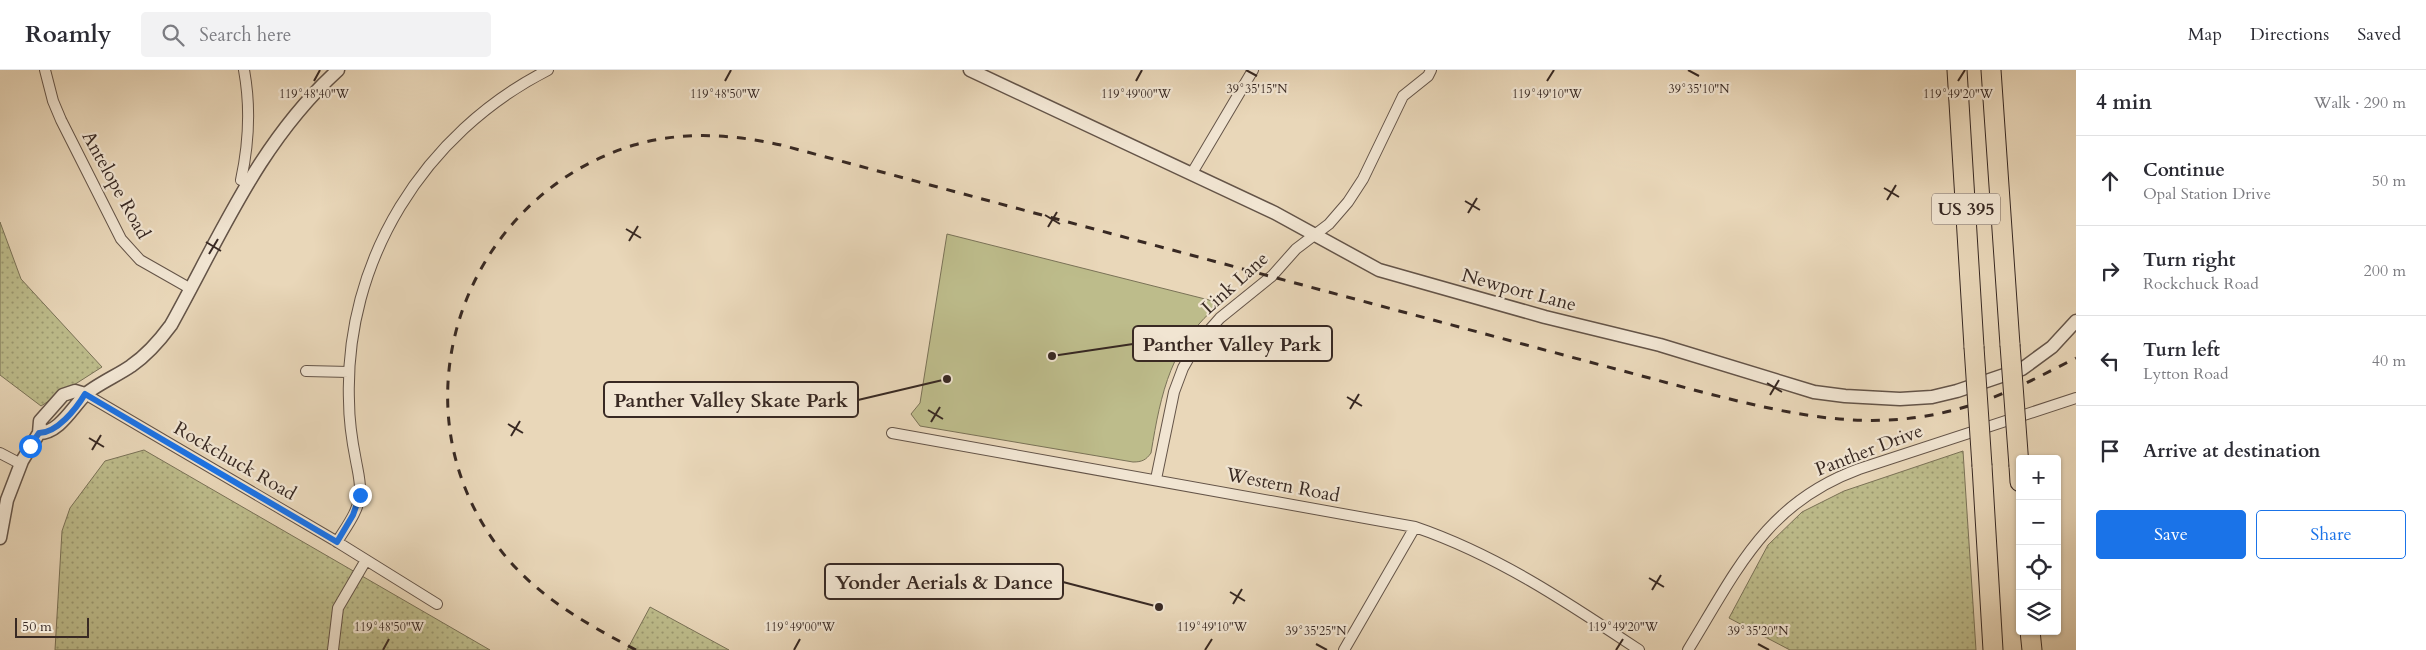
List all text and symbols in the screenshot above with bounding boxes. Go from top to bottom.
search box [141,12,491,57]
text: Roamly [25,18,111,51]
icon: search [159,21,187,49]
text: Search here [199,22,291,48]
text: Map [2188,22,2222,47]
text: Directions [2250,22,2329,47]
text: Saved [2357,22,2401,47]
text: 39°35'15"N [1227,81,1288,97]
text: 39°35'10"N [1669,81,1730,97]
text: 119°48'40"W [279,86,350,102]
text: 119°48'50"W [690,86,761,102]
text: 119°49'00"W [1101,86,1172,102]
text: 119°49'10"W [1512,86,1583,102]
text: 119°49'20"W [1923,86,1994,102]
text: 4 min [2096,88,2152,117]
text: Walk · 290 m [2314,92,2406,114]
street label: Antelope Road [76,126,156,244]
text: Continue [2143,157,2225,183]
icon: ahead [2096,167,2124,195]
text: 50 m [2372,170,2406,192]
text: Opal Station Drive [2143,183,2271,205]
road number: US 395 [1932,194,2000,224]
street label: Link Lane [1196,246,1274,320]
text: Turn right [2143,247,2235,273]
icon: right [2096,257,2124,285]
text: 200 m [2364,260,2406,282]
street label: Newport Lane [1459,262,1579,318]
text: Rockchuck Road [2143,273,2259,295]
callout: Panther Valley Park [1133,326,1332,361]
text: Panther Valley Park [1142,331,1322,358]
text: Turn left [2143,337,2220,363]
icon: left [2096,347,2124,375]
text: 40 m [2372,350,2406,372]
text: Lytton Road [2143,363,2228,385]
callout: Panther Valley Skate Park [604,382,858,417]
text: Panther Valley Skate Park [614,387,849,414]
street label: Rockchuck Road [169,415,301,507]
street label: Panther Drive [1811,418,1927,482]
route start [19,435,42,458]
icon: arrive [2096,437,2124,465]
text: Arrive at destination [2143,438,2320,464]
map controls [2016,455,2061,635]
button: + [2016,455,2061,500]
street label: Western Road [1223,461,1342,509]
route end [349,484,372,507]
button: − [2016,500,2061,545]
button: Save [2096,510,2246,559]
button: Share [2256,510,2406,559]
button: locate [2016,545,2061,590]
callout: Yonder Aerials & Dance [825,564,1063,599]
text: Yonder Aerials & Dance [835,569,1053,596]
button: layers [2016,590,2061,635]
scale bar [15,615,89,638]
text: 50 m [22,617,52,636]
text: 119°48'50"W [354,619,425,635]
text: 119°49'00"W [765,619,836,635]
text: 119°49'10"W [1177,619,1248,635]
text: 119°49'20"W [1588,619,1659,635]
text: 39°35'25"N [1286,623,1347,639]
text: 39°35'20"N [1728,623,1789,639]

